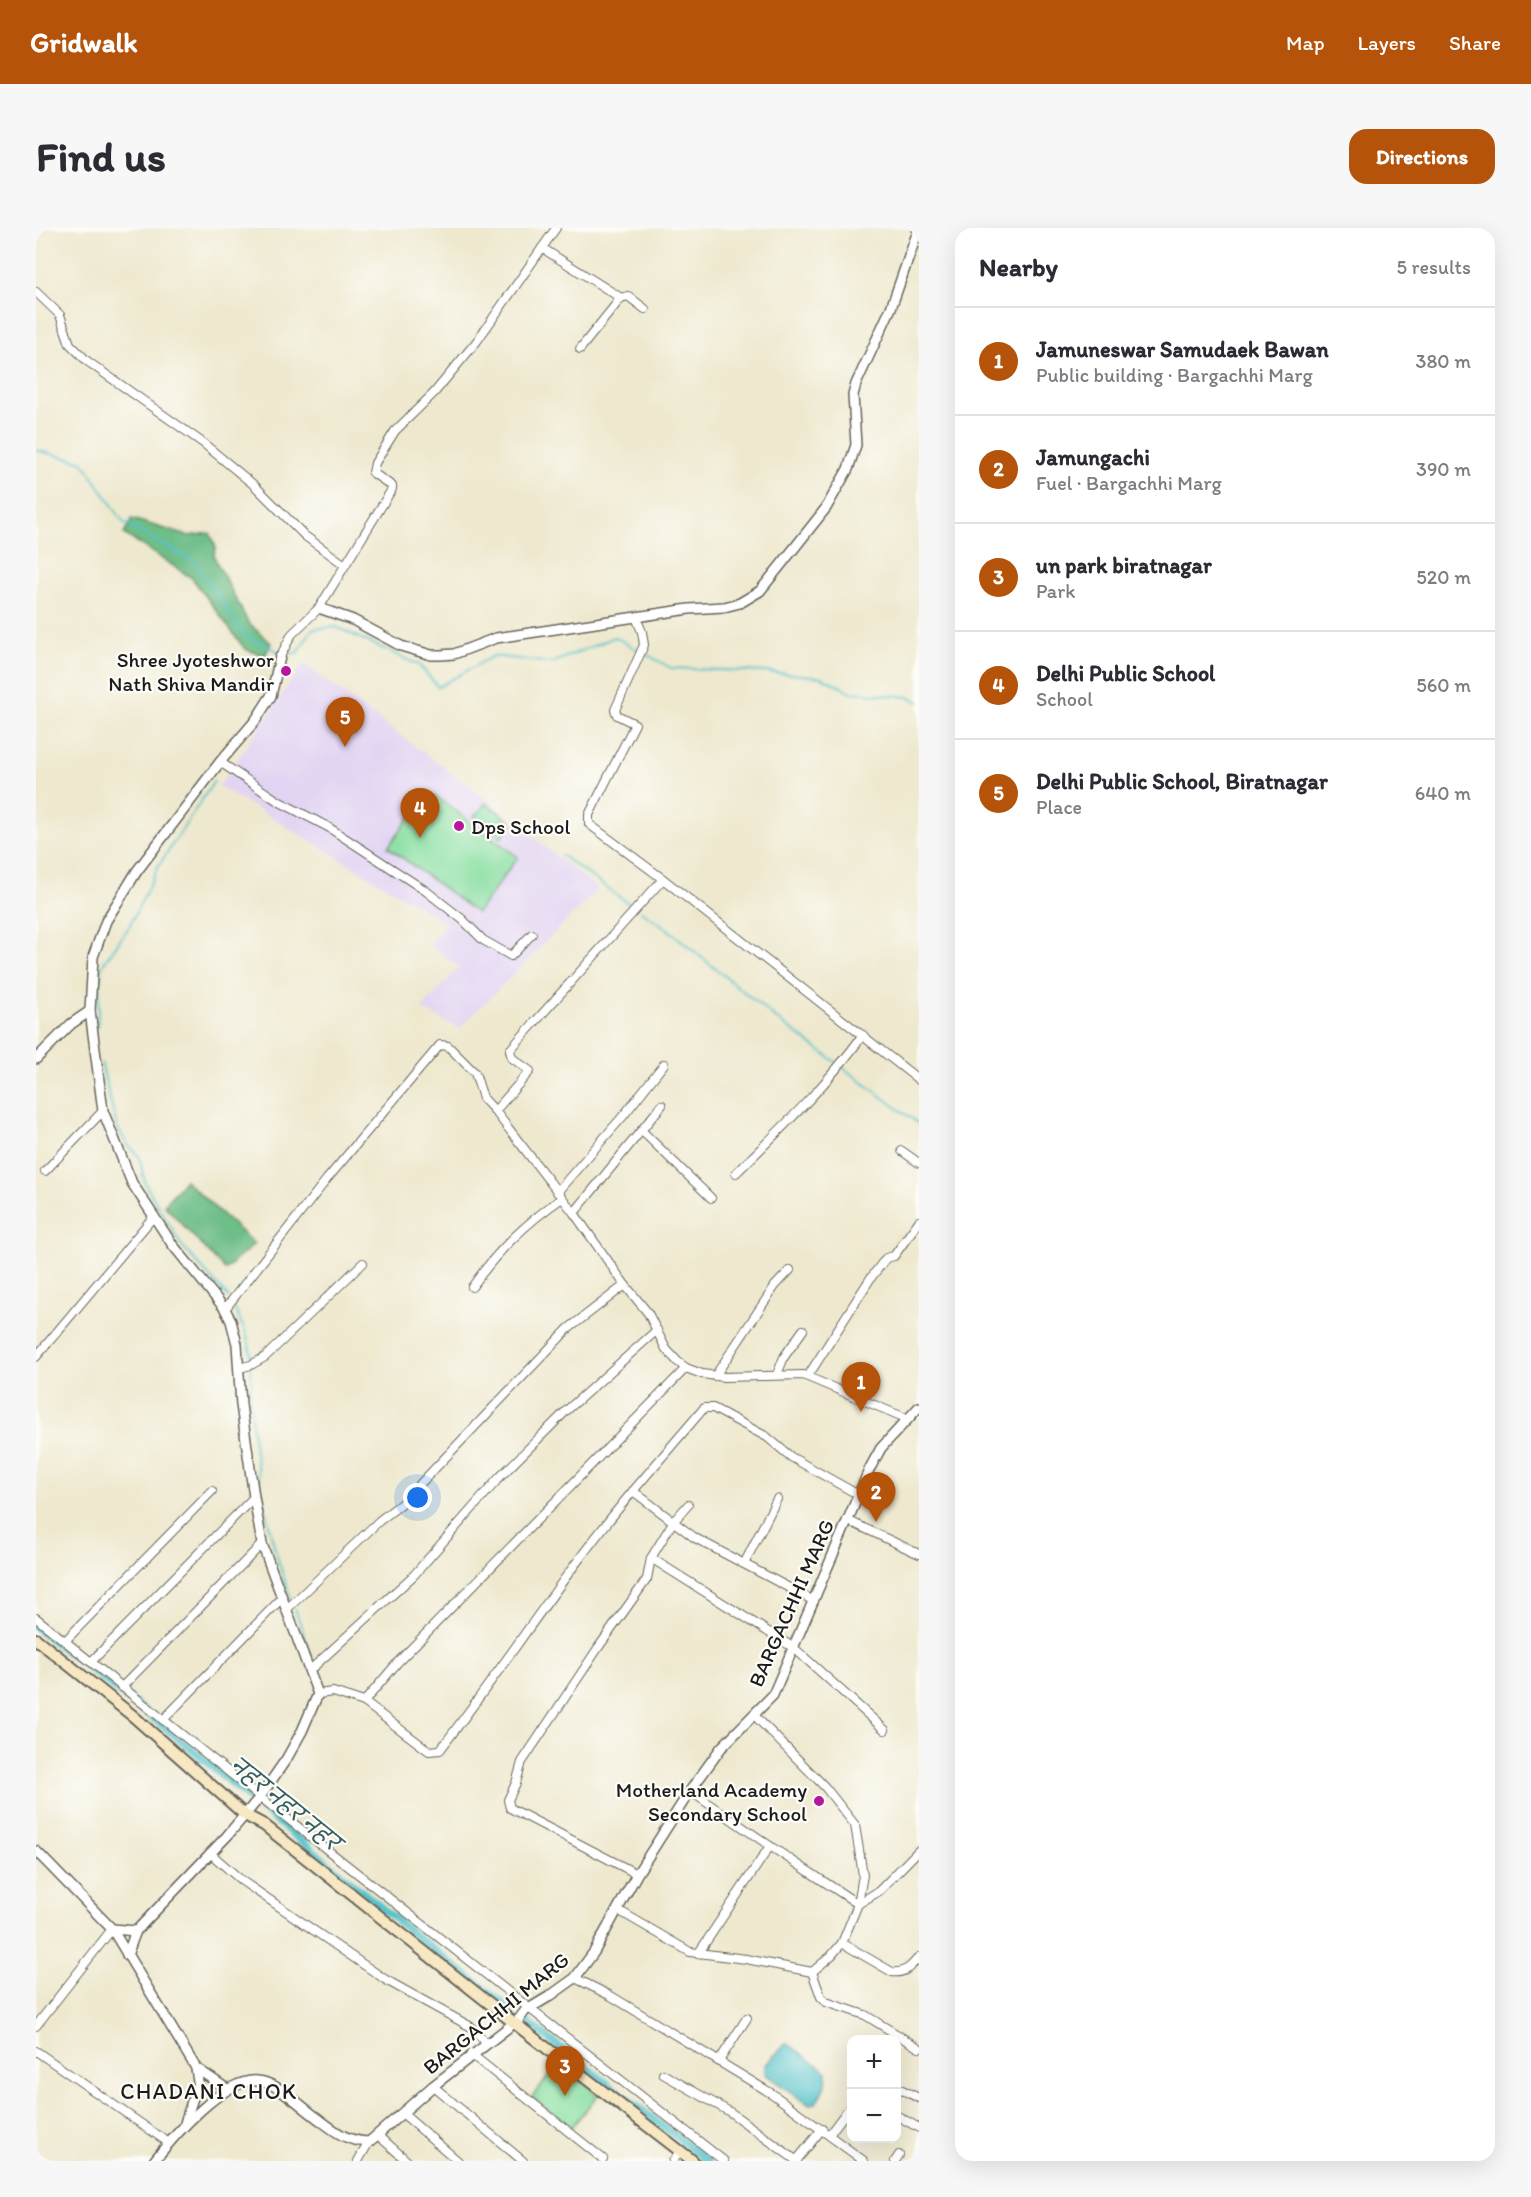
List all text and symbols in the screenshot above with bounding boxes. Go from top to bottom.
text: Gridwalk [30,25,138,59]
text: Map [1286,30,1325,55]
text: Layers [1358,30,1416,55]
text: Share [1449,30,1501,55]
button: Directions [1349,129,1495,184]
text: Find us [36,131,166,182]
text: Nearby [979,251,1058,283]
text: 5 results [1397,255,1471,279]
text: Jamuneswar Samudaek Bawan [1036,336,1329,363]
text: 1 [994,349,1003,373]
text: 380 m [1416,349,1471,373]
text: Public building · Bargachhi Marg [1036,363,1313,387]
text: Jamungachi [1036,444,1150,471]
text: 2 [993,457,1004,481]
text: 390 m [1416,457,1471,481]
text: Fuel · Bargachhi Marg [1036,471,1222,495]
text: un park biratnagar [1036,552,1212,579]
text: 3 [993,565,1004,589]
text: 520 m [1416,565,1471,589]
text: Park [1036,579,1075,603]
place label: Shree Jyoteshwor Nath Shiva Mandir [108,647,275,696]
text: Delhi Public School [1036,660,1215,687]
marker: Shree Jyoteshwor Nath Shiva Mandir [279,664,293,678]
text: 4 [992,673,1005,697]
text: 560 m [1416,673,1471,697]
text: School [1036,687,1093,711]
pin: 5 [326,698,364,747]
text: Delhi Public School, Biratnagar [1036,768,1328,795]
text: 5 [993,781,1004,805]
text: 640 m [1415,781,1471,805]
pin: 4 [400,788,440,838]
text: Place [1036,795,1082,819]
place label: Dps School [471,814,570,839]
marker: Dps School [452,819,466,833]
pin: 1 [842,1362,880,1412]
pin: 2 [856,1472,896,1522]
your location [403,1483,432,1512]
street label: BARGACHHI MARG [743,1515,839,1691]
water label: नहर नहर नहर [225,1752,349,1860]
place label: Motherland Academy Secondary School [616,1777,807,1826]
marker: Motherland Academy Secondary School [812,1794,826,1808]
street label: BARGACHHI MARG [418,1946,574,2080]
map controls [847,2035,901,2143]
button: + [847,2035,901,2089]
pin: 3 [546,2046,584,2096]
district label: CHADANI CHOK [120,2078,298,2105]
button: − [847,2089,901,2143]

